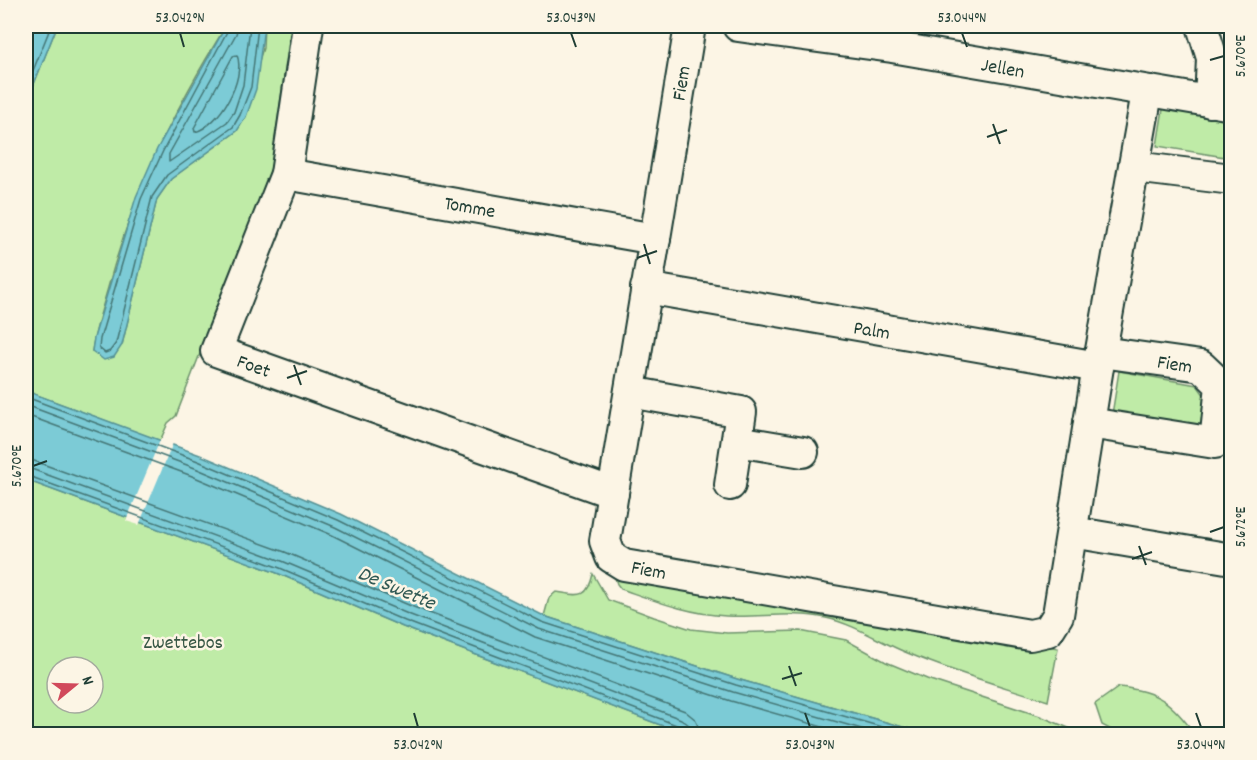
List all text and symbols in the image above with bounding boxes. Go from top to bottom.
text: 53.042°N [155,8,205,30]
text: 53.043°N [546,8,596,30]
text: 53.044°N [938,8,986,30]
text: 5.670°E [1231,35,1253,77]
street label: Jellen [979,52,1026,88]
street label: Fiem [666,64,700,103]
street label: Tomme [442,191,497,227]
street label: Palm [851,315,892,349]
street label: Foet [232,349,274,387]
street label: Fiem [1155,349,1194,383]
text: 5.670°E [7,445,29,487]
text: 5.672°E [1231,506,1253,547]
street label: Fiem [629,555,668,589]
water label: De Swette [352,560,441,620]
park label: Zwettebos [143,630,223,658]
north arrow [45,655,105,715]
text: N [75,673,99,689]
text: 53.042°N [393,735,443,757]
text: 53.043°N [785,735,835,757]
text: 53.044°N [1177,735,1225,757]

